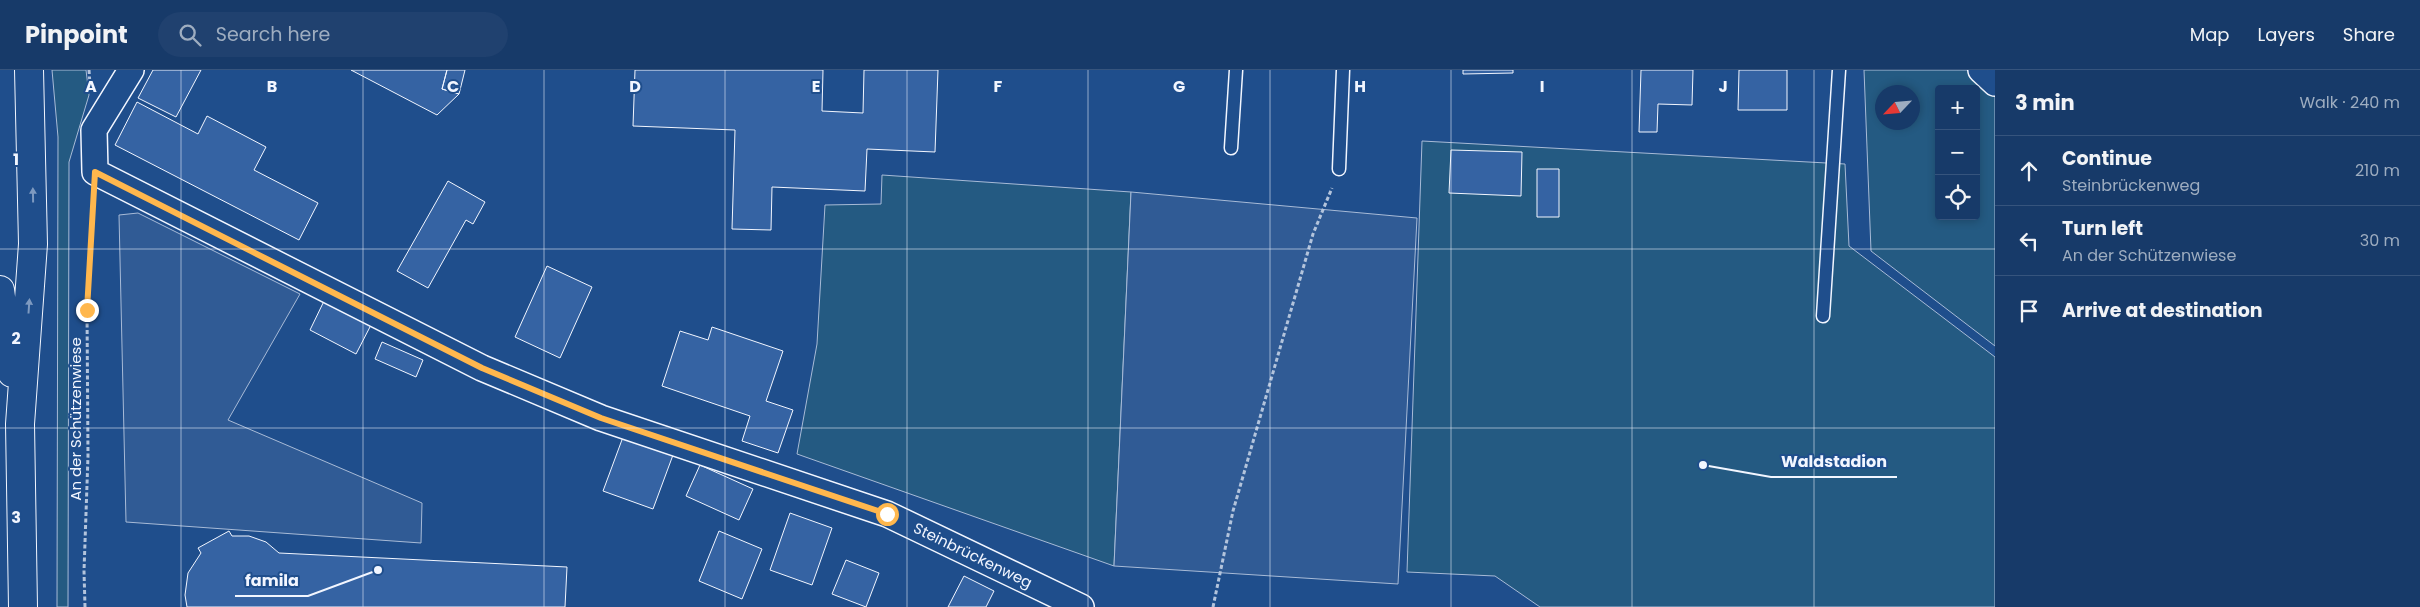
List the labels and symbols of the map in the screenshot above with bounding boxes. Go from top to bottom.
text: A [85,75,97,98]
text: B [267,75,277,98]
text: C [447,75,459,98]
text: D [629,75,641,98]
text: E [812,75,820,98]
text: F [994,75,1003,98]
text: G [1173,75,1185,98]
text: H [1354,75,1366,98]
text: I [1540,75,1544,98]
text: J [1718,75,1728,98]
north arrow [1875,85,1920,130]
text: 1 [13,148,19,171]
one-way arrow [28,187,36,203]
one-way arrow [25,298,33,314]
route end [76,299,99,322]
text: 2 [11,327,21,350]
street label: An der Schützenwiese [65,337,86,501]
callout: Waldstadion [1771,446,1897,477]
text: Waldstadion [1781,450,1887,473]
route start [876,503,899,526]
text: 3 [11,506,21,529]
street label: Steinbrückenweg [910,517,1036,593]
callout: famila [235,565,308,596]
text: famila [245,569,299,592]

